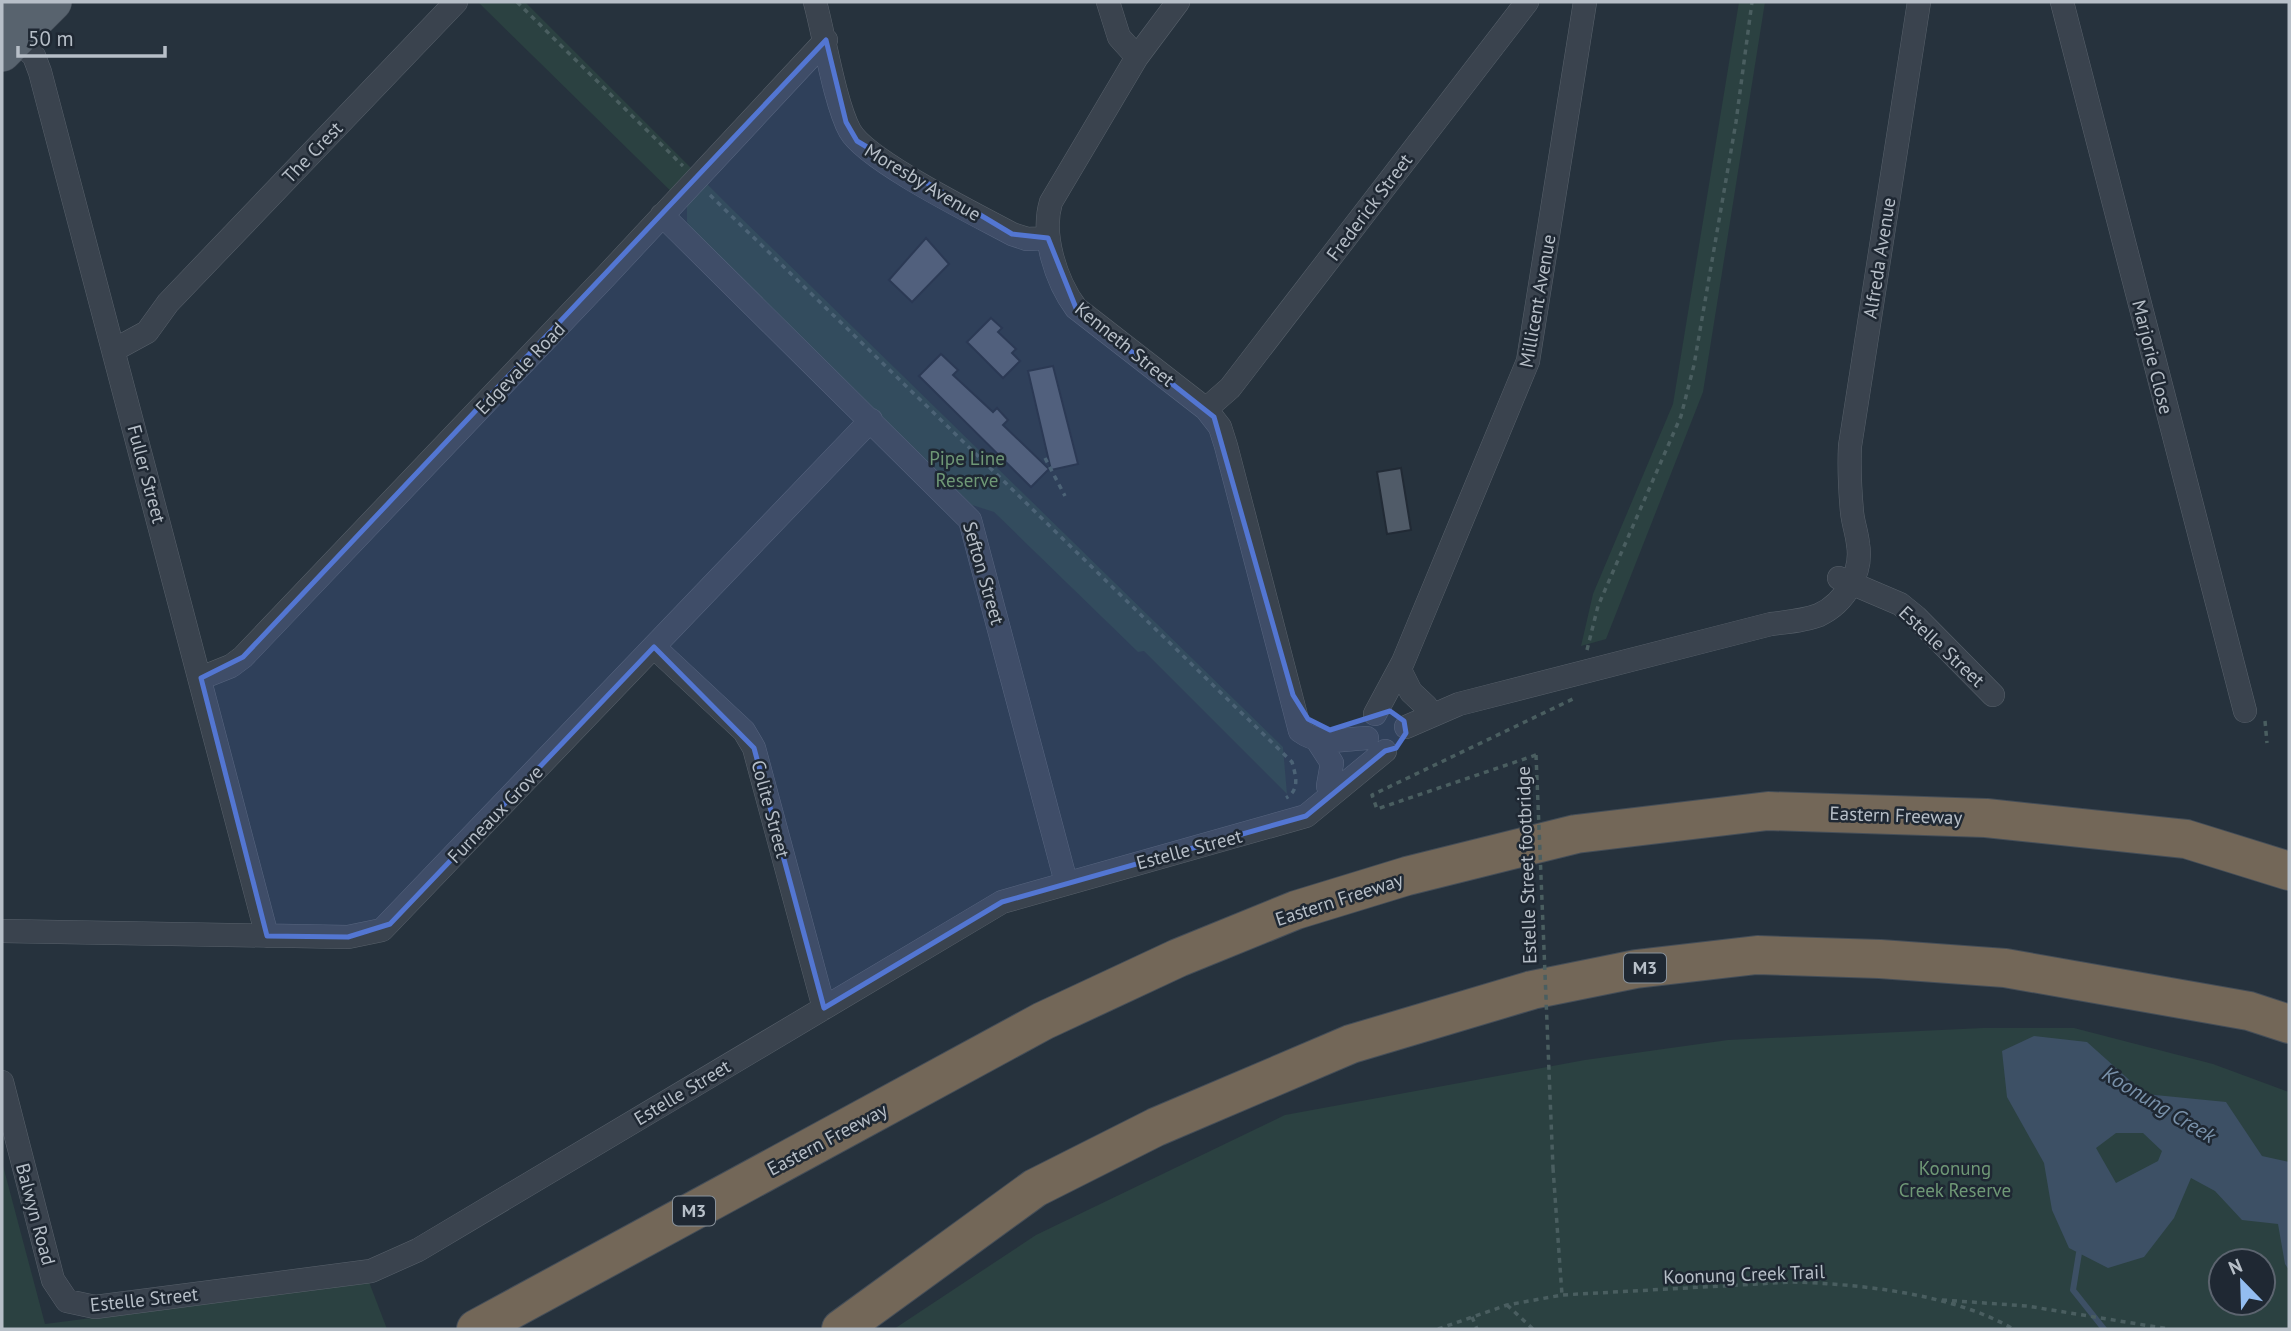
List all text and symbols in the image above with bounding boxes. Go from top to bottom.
scale bar [18,14,164,58]
text: 50 m [28,25,74,52]
street label: The Crest [277,116,348,188]
street label: Moresby Avenue [861,138,985,226]
street label: Frederick Street [1321,148,1417,265]
street label: Alfreda Avenue [1858,196,1900,320]
street label: Millicent Avenue [1513,233,1561,369]
street label: Kenneth Street [1070,297,1180,392]
street label: Marjorie Close [2127,297,2179,417]
street label: Edgevale Road [470,317,570,419]
street label: Fuller Street [122,422,172,526]
park label: Pipe Line Reserve [929,446,1005,492]
street label: Sefton Street [958,519,1010,628]
street label: Estelle Street [1894,600,1990,692]
street label: Colite Street [746,757,796,861]
street label: Furneaux Grove [442,760,548,868]
street label: Estelle Street footbridge [1511,766,1541,964]
street label: Eastern Freeway [1829,801,1963,829]
street label: Estelle Street [1134,823,1245,875]
street label: Eastern Freeway [1272,867,1406,931]
road number: M3 [1624,953,1666,982]
street label: Estelle Street [629,1054,735,1130]
water label: Koonung Creek [2098,1060,2222,1150]
street label: Eastern Freeway [763,1097,891,1181]
park label: Koonung Creek Reserve [1899,1156,2011,1202]
street label: Balwyn Road [11,1160,61,1268]
road number: M3 [673,1196,715,1226]
north arrow [2207,1247,2277,1317]
text: N [2225,1253,2246,1280]
street label: Koonung Creek Trail [1663,1259,1826,1289]
street label: Estelle Street [89,1281,200,1317]

